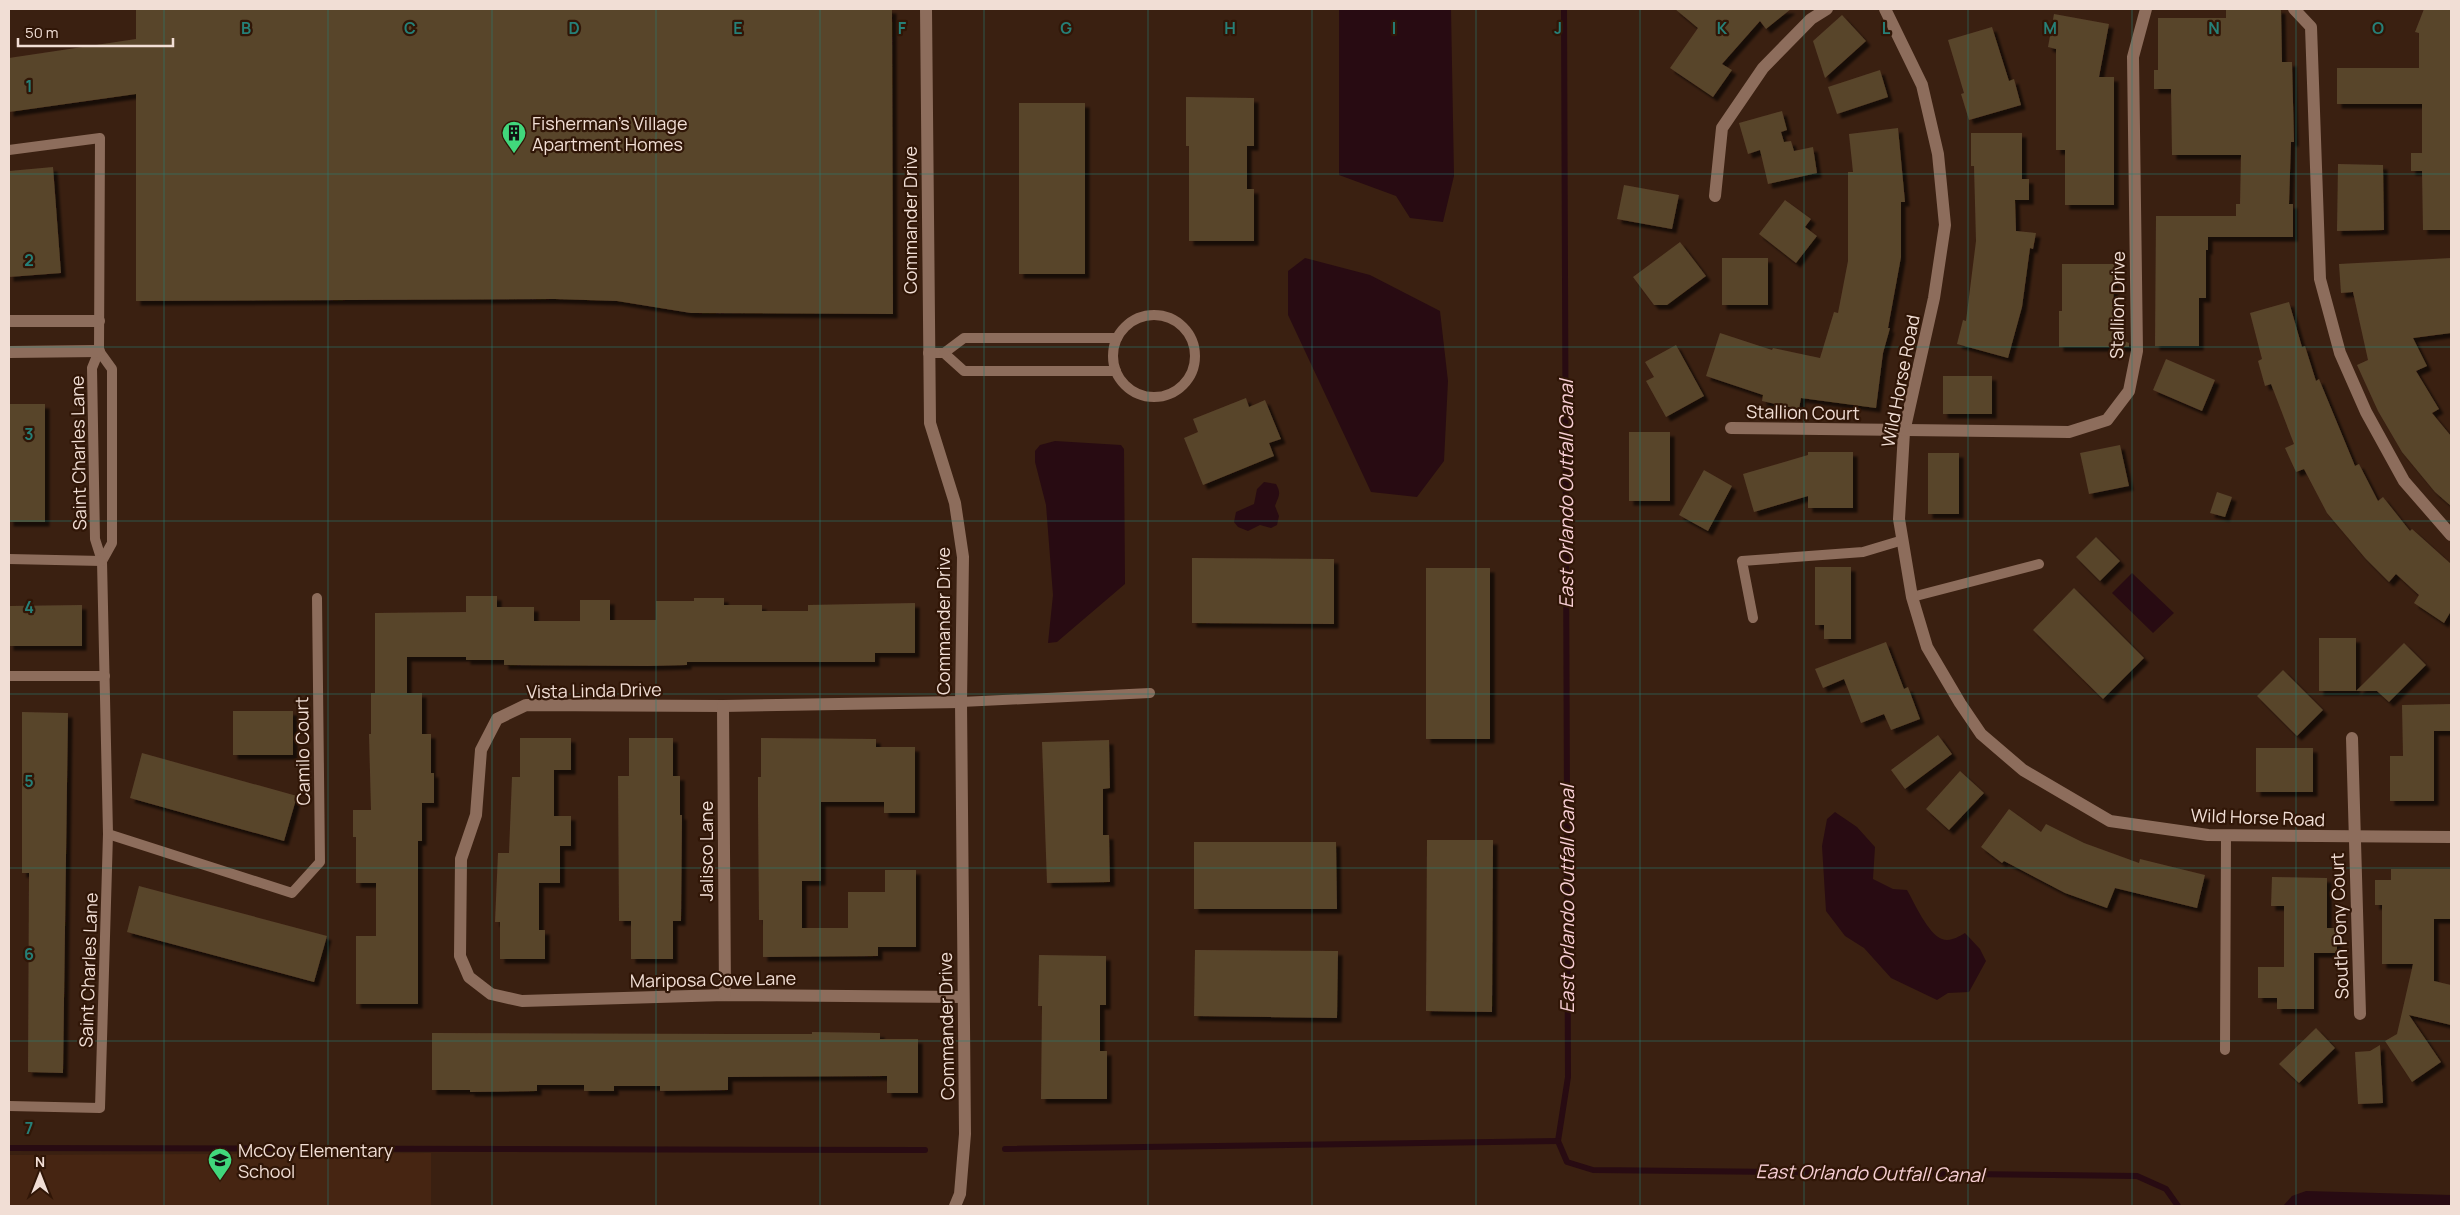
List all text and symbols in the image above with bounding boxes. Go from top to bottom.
scale bar [18,15,172,47]
text: B [241,17,251,39]
text: C [404,17,416,39]
text: D [568,17,580,39]
text: E [733,17,743,39]
text: F [898,17,907,39]
text: G [1060,17,1072,39]
text: H [1224,17,1236,39]
text: I [1392,17,1396,39]
text: J [1554,17,1562,39]
text: K [1717,17,1728,39]
text: L [1882,17,1891,39]
text: M [2043,17,2057,39]
text: N [2208,17,2220,39]
text: O [2372,17,2384,39]
text: 50 m [25,22,59,43]
text: 1 [25,75,33,97]
place label: Fisherman's Village Apartment Homes [532,111,688,156]
building icon: Fisherman's Village Apartment Homes [501,120,527,154]
street label: Commander Drive [898,146,922,294]
text: 2 [24,249,34,271]
street label: Stallion Drive [2104,251,2130,359]
street label: Wild Horse Road [1875,313,1925,449]
street label: Saint Charles Lane [65,375,91,531]
water label: East Orlando Outfall Canal [1553,377,1579,608]
street label: Stallion Court [1746,399,1860,425]
text: 3 [24,423,34,445]
street label: Commander Drive [931,547,955,695]
text: 4 [24,596,34,618]
street label: Vista Linda Drive [526,677,662,703]
street label: Camilo Court [289,696,315,806]
text: 5 [24,770,34,792]
water label: East Orlando Outfall Canal [1554,782,1580,1013]
street label: Jalisco Lane [694,801,718,901]
street label: Wild Horse Road [2190,803,2326,831]
street label: South Pony Court [2324,852,2354,1000]
street label: Saint Charles Lane [73,892,103,1048]
text: 6 [24,943,34,965]
street label: Commander Drive [933,952,959,1100]
street label: Mariposa Cove Lane [630,966,796,992]
text: 7 [25,1117,33,1139]
place label: McCoy Elementary School [238,1138,394,1183]
school or university icon: McCoy Elementary School [207,1147,233,1181]
north arrow [15,1150,65,1200]
text: N [35,1152,45,1171]
water label: East Orlando Outfall Canal [1755,1158,1987,1188]

